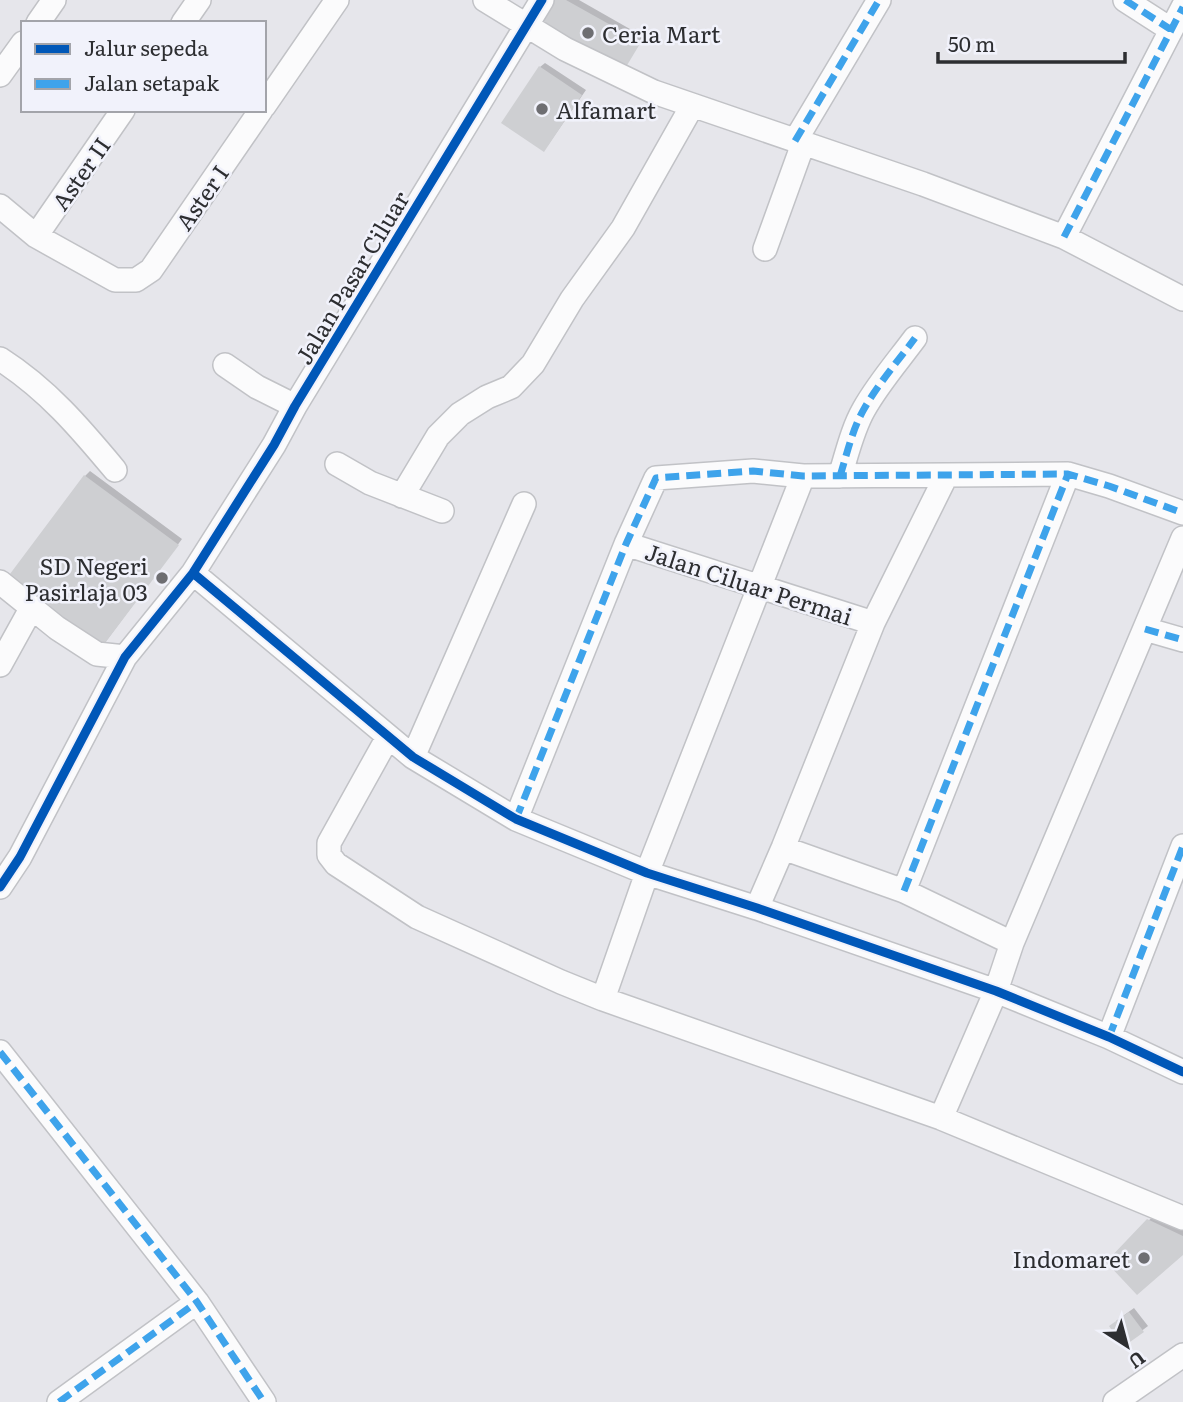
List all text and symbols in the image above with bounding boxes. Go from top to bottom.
place label: Ceria Mart [602,16,721,50]
legend [21,21,266,112]
scale bar [938,21,1125,65]
marker: Ceria Mart [580,25,596,41]
text: 50 m [948,27,995,58]
text: Jalur sepeda [84,31,209,62]
text: Jalan setapak [84,66,219,97]
place label: Alfamart [556,92,657,126]
marker: Alfamart [534,101,550,117]
street label: Aster II [42,130,118,216]
street label: Aster I [166,157,236,237]
street label: Jalan Pasar Ciluar [286,184,416,370]
street label: Jalan Ciluar Permai [641,533,857,633]
place label: SD Negeri Pasirlaja 03 [25,548,148,608]
marker: SD Negeri Pasirlaja 03 [154,570,170,586]
place label: Indomaret [1012,1241,1131,1275]
marker: Indomaret [1136,1250,1152,1266]
north arrow [1092,1311,1162,1381]
text: U [1123,1345,1152,1376]

